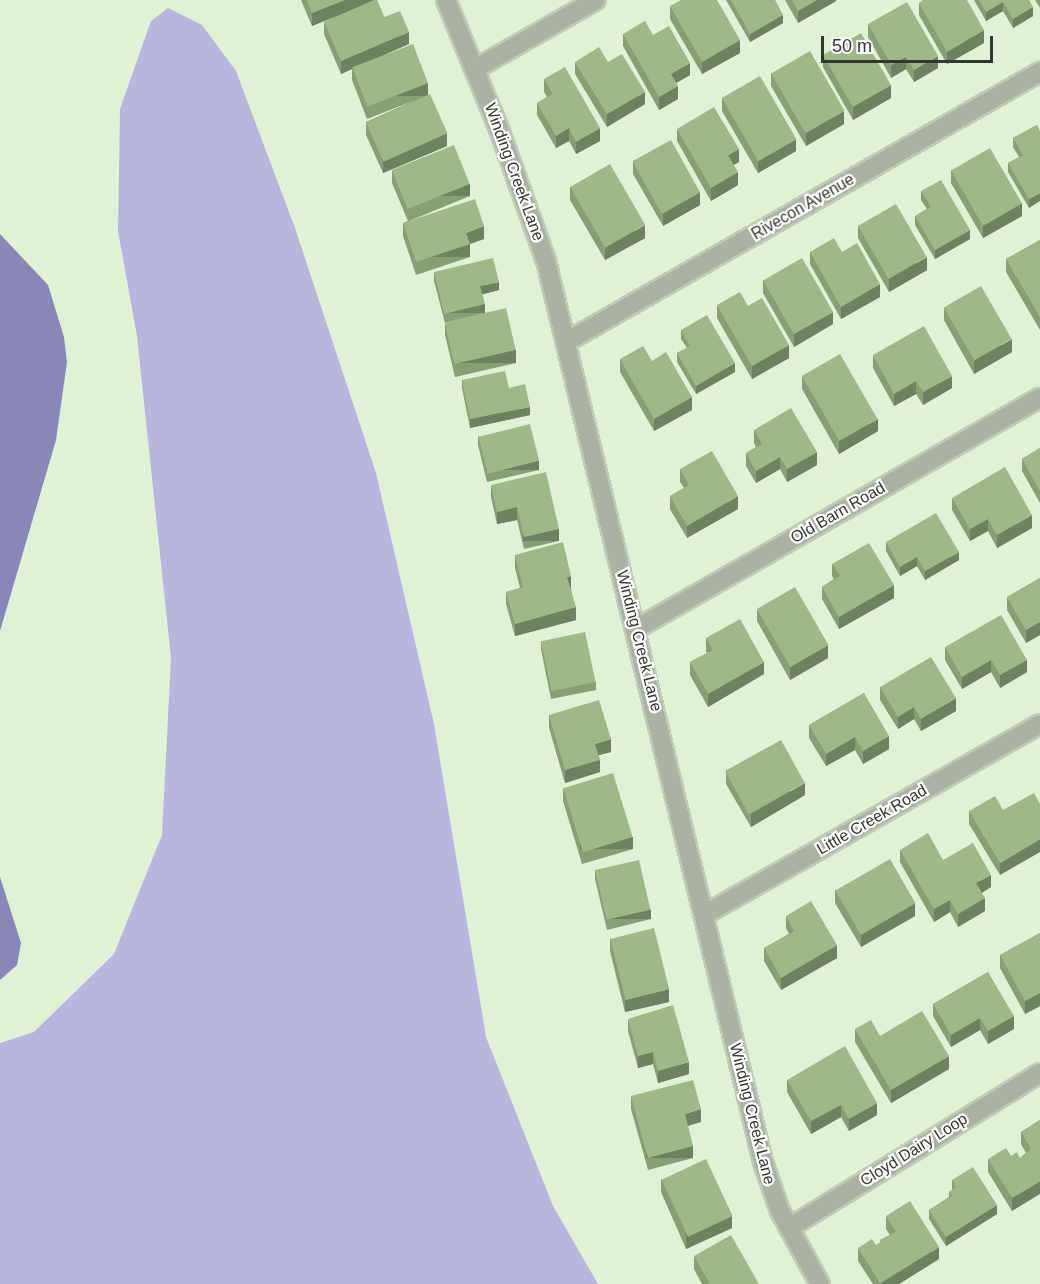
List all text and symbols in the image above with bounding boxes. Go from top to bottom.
scale bar [824,24,996,62]
text: 50 m [832,36,872,56]
street label: Winding Creek Lane [480,101,548,243]
street label: Rivecon Avenue [748,170,858,244]
street label: Old Barn Road [787,478,889,548]
street label: Winding Creek Lane [612,568,666,714]
street label: Little Creek Road [814,781,930,859]
street label: Winding Creek Lane [725,1041,779,1187]
street label: Cloyd Dairy Loop [857,1109,971,1191]

